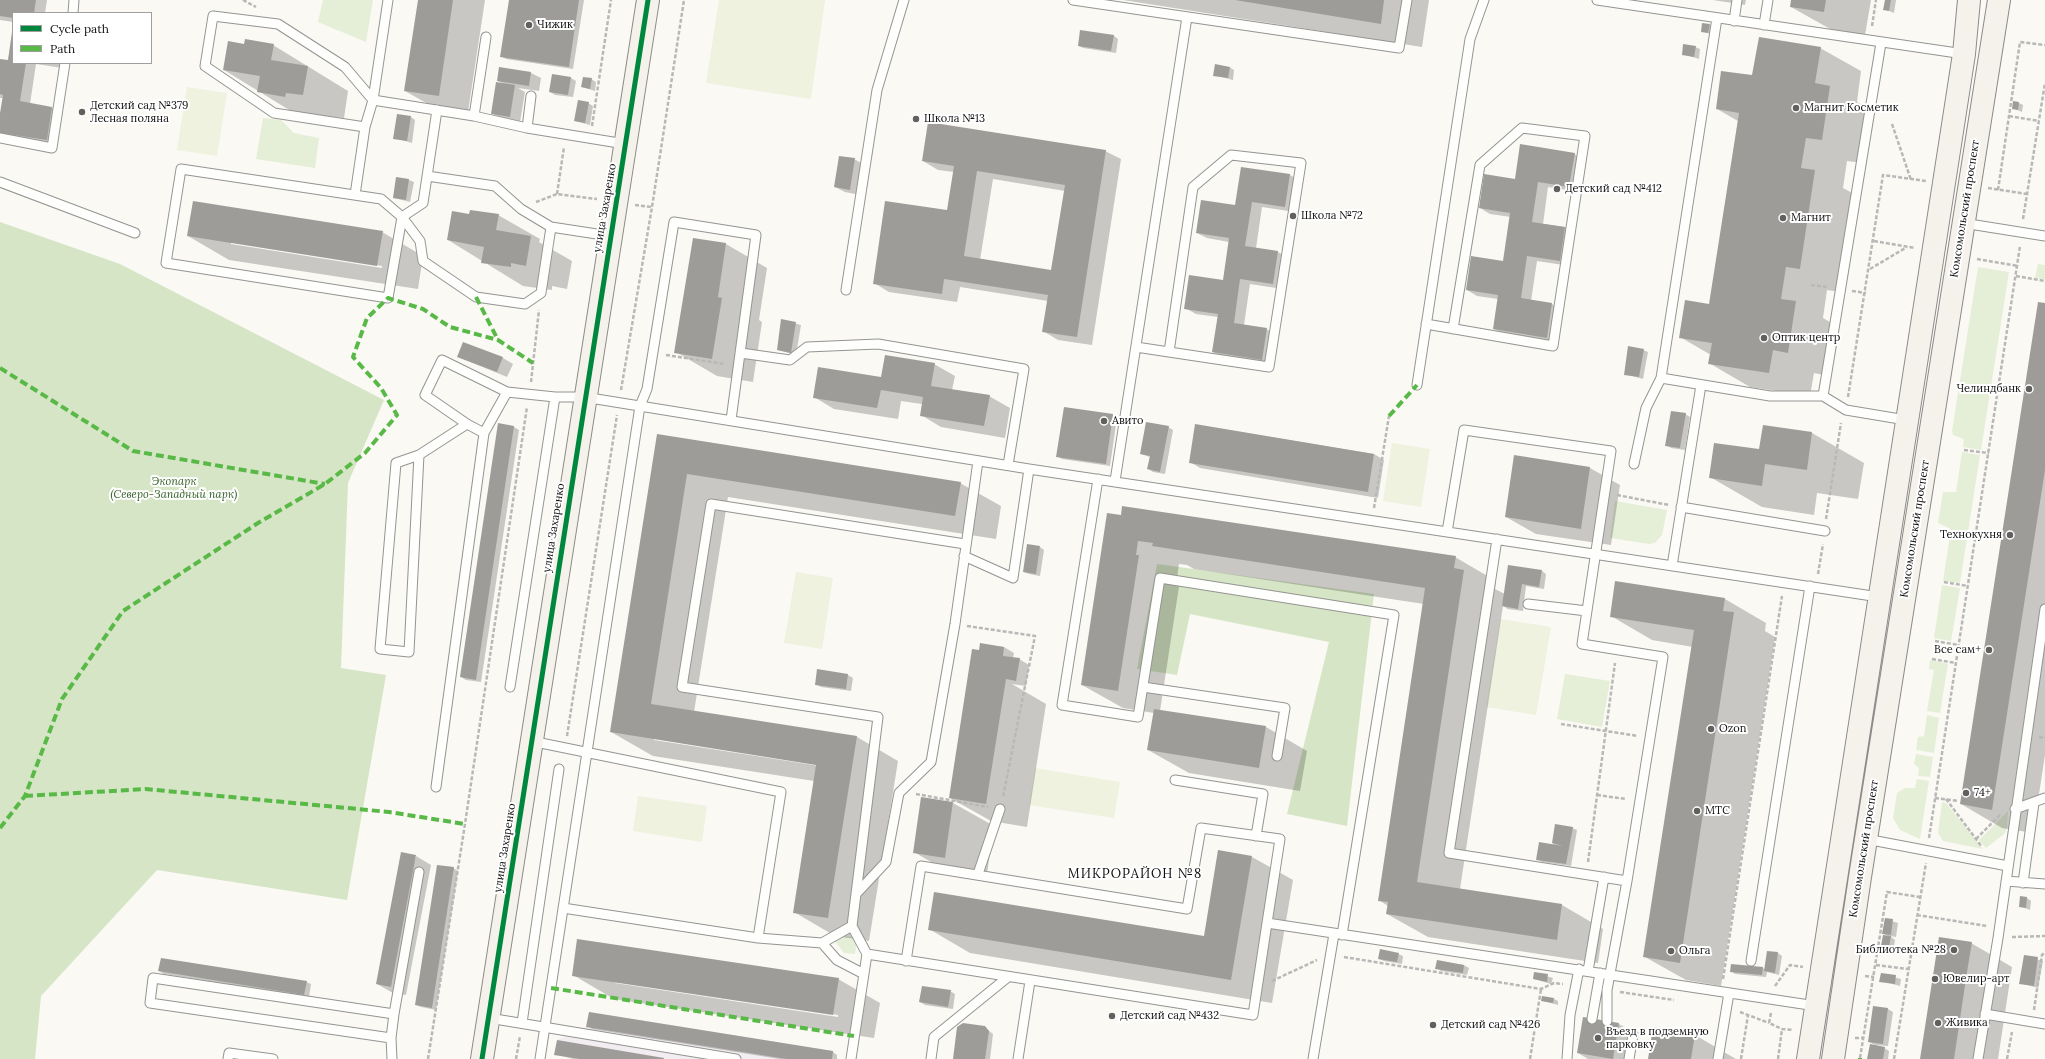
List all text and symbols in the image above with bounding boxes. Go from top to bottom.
legend [12,12,152,64]
place label: Чижик [537,18,573,32]
marker: Чижик [524,20,534,30]
text: Cycle path [50,21,109,36]
text: Path [50,41,75,56]
place label: Детский сад №379 Лесная поляна [90,99,188,125]
place label: Магнит Косметик [1804,101,1899,115]
marker: Магнит Косметик [1791,103,1801,113]
marker: Детский сад №379 Лесная поляна [77,107,87,117]
place label: Школа №13 [924,112,985,126]
marker: Школа №13 [911,114,921,124]
street label: Комсомольский проспект [1948,139,1982,279]
street label: улица Захаренко [591,162,619,254]
place label: Детский сад №412 [1565,182,1662,196]
marker: Детский сад №412 [1552,184,1562,194]
place label: Школа №72 [1301,209,1363,223]
marker: Школа №72 [1288,211,1298,221]
place label: Магнит [1791,211,1831,225]
marker: Магнит [1778,213,1788,223]
place label: Оптик центр [1772,331,1840,345]
marker: Оптик центр [1759,333,1769,343]
place label: Челиндбанк [1956,382,2021,396]
marker: Челиндбанк [2024,384,2034,394]
place label: Авито [1112,414,1143,428]
marker: Авито [1099,416,1109,426]
street label: Комсомольский проспект [1898,459,1932,599]
park label: Экопарк (Северо-Западный парк) [111,475,237,501]
street label: улица Захаренко [540,482,568,574]
place label: Технокухня [1940,528,2002,542]
marker: Технокухня [2005,530,2015,540]
place label: Все сам+ [1934,643,1981,657]
marker: Все сам+ [1984,645,1994,655]
place label: Ozon [1719,722,1746,736]
marker: Ozon [1706,724,1716,734]
street label: Комсомольский проспект [1847,779,1881,919]
place label: 74+ [1974,786,1991,800]
marker: 74+ [1961,788,1971,798]
street label: улица Захаренко [491,802,519,894]
place label: МТС [1705,804,1730,818]
marker: МТС [1692,806,1702,816]
district label: МИКРОРАЙОН №8 [1068,866,1202,882]
place label: Библиотека №28 [1856,943,1946,957]
place label: Ольга [1679,944,1710,958]
marker: Библиотека №28 [1949,945,1959,955]
marker: Ольга [1666,946,1676,956]
place label: Ювелир-арт [1943,972,2010,986]
marker: Ювелир-арт [1930,974,1940,984]
place label: Детский сад №432 [1120,1009,1219,1023]
marker: Детский сад №432 [1107,1011,1117,1021]
place label: Живика [1946,1016,1988,1030]
place label: Детский сад №426 [1441,1018,1540,1032]
marker: Живика [1933,1018,1943,1028]
marker: Детский сад №426 [1428,1020,1438,1030]
place label: Въезд в подземную парковку [1606,1025,1709,1051]
marker: Въезд в подземную парковку [1593,1033,1603,1043]

